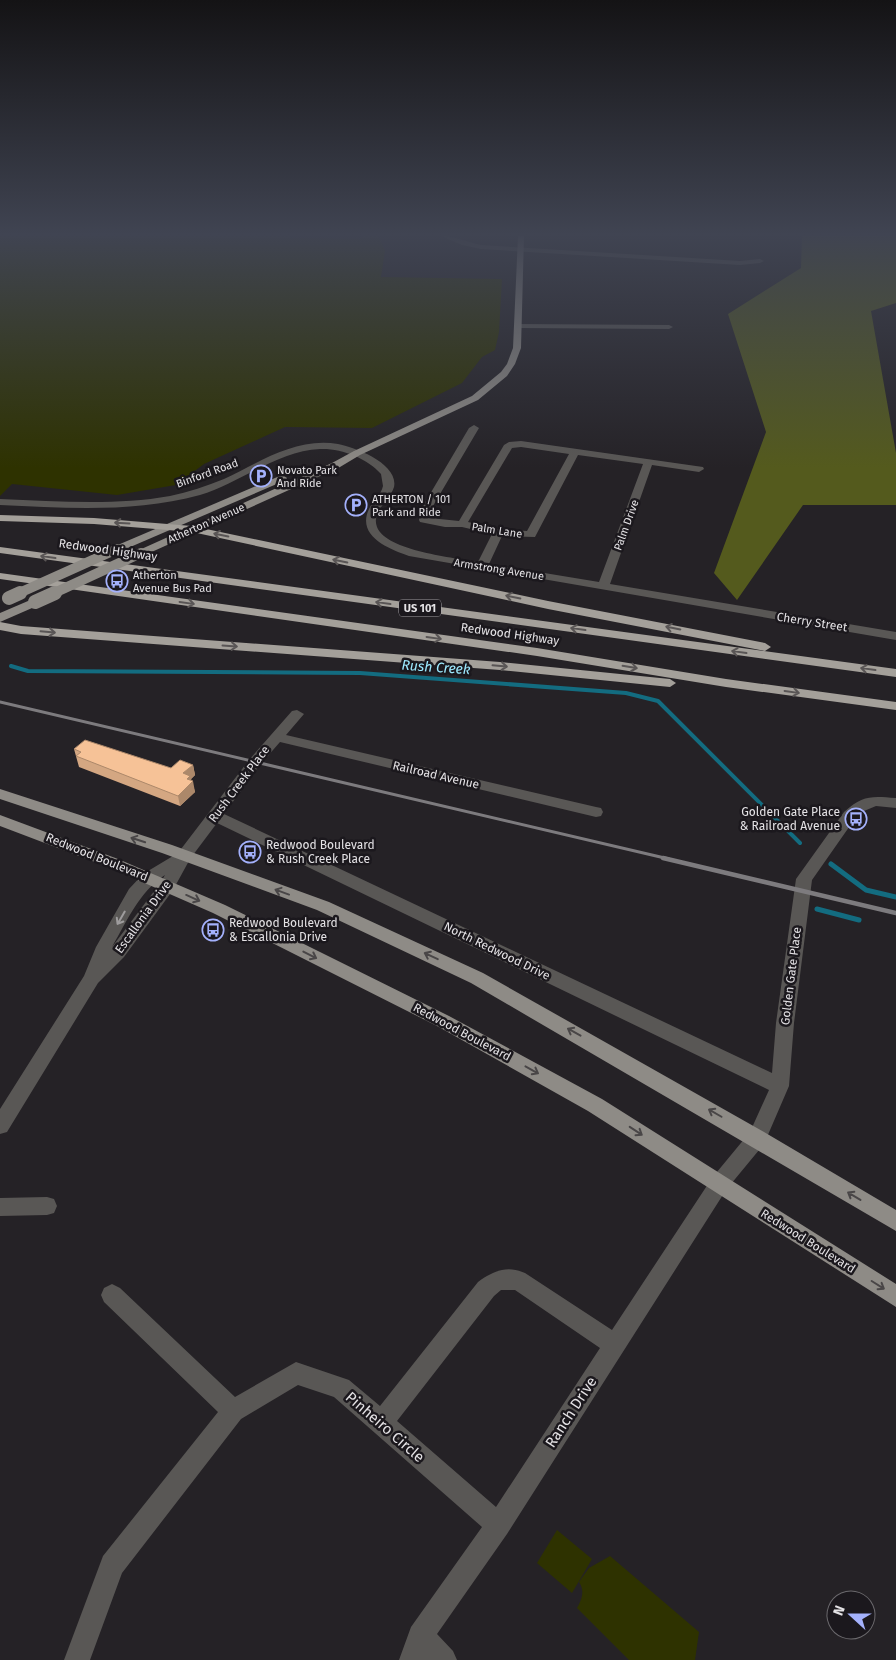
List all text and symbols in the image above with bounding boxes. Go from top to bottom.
street label: Binford Road [174,456,240,491]
parking icon: Novato Park And Ride [249,464,273,488]
place label: Novato Park And Ride [277,464,337,490]
parking icon: ATHERTON / 101 Park and Ride [344,493,368,517]
place label: ATHERTON / 101 Park and Ride [372,493,451,519]
street label: Palm Drive [611,498,642,552]
street label: Atherton Avenue [166,501,247,546]
one-way arrow [114,518,130,527]
street label: Palm Lane [471,520,523,541]
one-way arrow [214,530,230,539]
street label: Redwood Highway [58,536,158,564]
one-way arrow [41,552,57,562]
one-way arrow [332,556,348,565]
street label: Armstrong Avenue [453,556,545,583]
bus stop icon: Atherton Avenue Bus Pad [105,569,129,593]
place label: Atherton Avenue Bus Pad [133,569,212,595]
one-way arrow [505,592,521,602]
one-way arrow [375,597,391,607]
one-way arrow [179,598,195,608]
road number: US 101 [399,600,441,616]
street label: Cherry Street [776,610,849,635]
street label: Redwood Highway [460,620,560,648]
one-way arrow [665,622,681,632]
one-way arrow [571,624,587,634]
one-way arrow [40,628,56,637]
one-way arrow [426,633,442,643]
one-way arrow [222,641,238,650]
one-way arrow [732,646,748,656]
water label: Rush Creek [401,657,471,678]
one-way arrow [492,661,508,671]
one-way arrow [621,663,637,673]
one-way arrow [860,664,876,674]
one-way arrow [784,687,800,697]
street label: Rush Creek Place [206,743,272,825]
street label: Railroad Avenue [391,758,481,792]
place label: Golden Gate Place & Railroad Avenue [740,805,840,833]
bus stop icon: Golden Gate Place & Railroad Avenue [844,807,868,831]
street label: Redwood Boulevard [44,830,150,884]
one-way arrow [130,834,146,844]
place label: Redwood Boulevard & Rush Creek Place [266,838,375,866]
bus stop icon: Redwood Boulevard & Rush Creek Place [238,840,262,864]
street label: Escallonia Drive [112,878,174,956]
one-way arrow [275,887,290,896]
one-way arrow [185,893,200,903]
one-way arrow [116,910,125,925]
place label: Redwood Boulevard & Escallonia Drive [229,916,338,944]
bus stop icon: Redwood Boulevard & Escallonia Drive [201,918,225,942]
street label: North Redwood Drive [442,919,552,983]
street label: Golden Gate Place [778,926,804,1026]
one-way arrow [302,950,317,960]
one-way arrow [424,951,439,961]
street label: Redwood Boulevard [411,1000,513,1064]
one-way arrow [568,1027,582,1037]
one-way arrow [524,1065,539,1075]
one-way arrow [709,1108,723,1118]
one-way arrow [628,1126,642,1136]
one-way arrow [848,1191,862,1201]
street label: Redwood Boulevard [758,1206,858,1276]
one-way arrow [871,1280,885,1290]
street label: Ranch Drive [541,1373,601,1451]
street label: Pinheiro Circle [342,1388,428,1466]
north arrow [826,1590,876,1640]
text: N [830,1603,849,1618]

